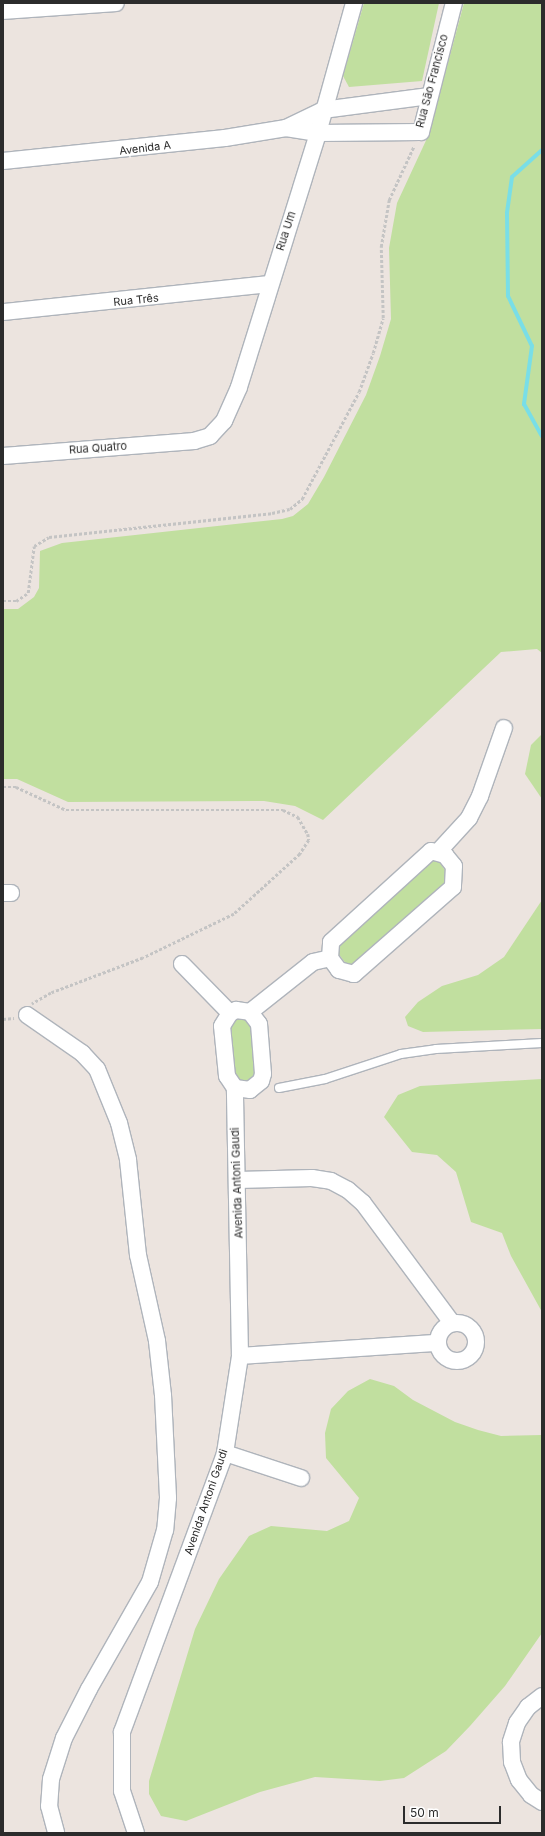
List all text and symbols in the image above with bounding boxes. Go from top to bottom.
street label: Rua São Francisco [413,33,451,129]
street label: Avenida A [118,138,172,158]
street label: Rua Um [273,210,299,252]
street label: Rua Três [113,291,159,309]
street label: Rua Quatro [69,439,127,457]
street label: Avenida Antoni Gaudi [228,1127,246,1239]
street label: Avenida Antoni Gaudi [182,1447,230,1557]
scale bar [405,1798,503,1824]
text: 50 m [410,1805,439,1820]

